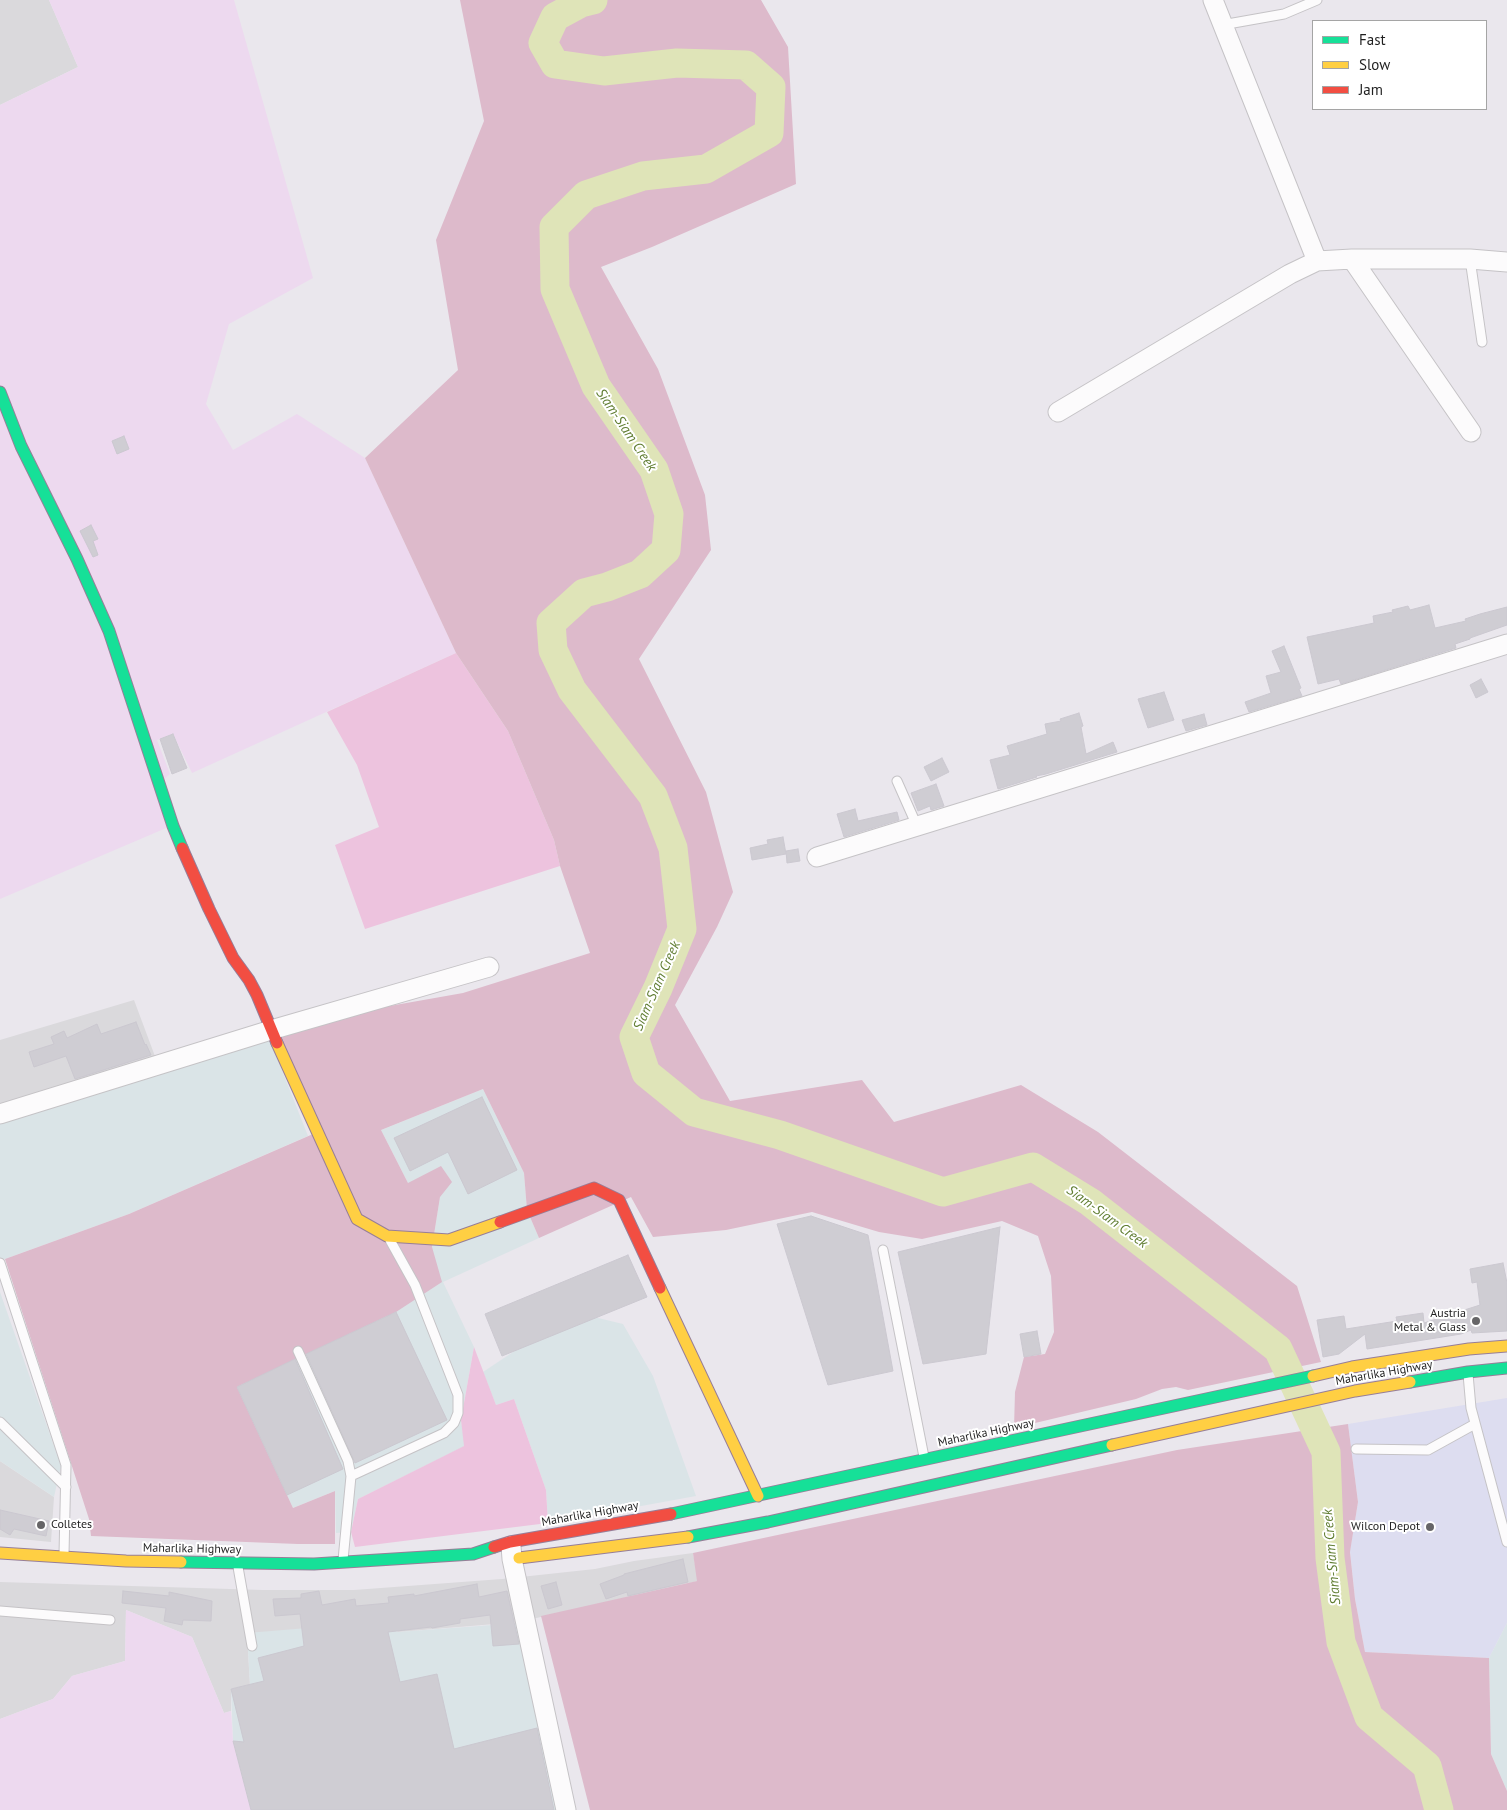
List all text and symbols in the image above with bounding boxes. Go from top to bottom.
legend [1312,20,1487,110]
text: Fast [1359,30,1386,49]
text: Slow [1359,55,1390,74]
text: Jam [1359,80,1383,99]
water label: Siam-Siam Creek [592,386,660,474]
water label: Siam-Siam Creek [630,939,684,1033]
water label: Siam-Siam Creek [1063,1182,1151,1252]
place label: Austria Metal & Glass [1394,1307,1466,1335]
marker: Austria Metal & Glass [1470,1315,1482,1327]
street label: Maharlika Highway [1334,1357,1434,1389]
street label: Maharlika Highway [936,1416,1036,1450]
street label: Maharlika Highway [540,1498,640,1530]
water label: Siam-Siam Creek [1319,1508,1345,1606]
place label: Colletes [51,1518,92,1532]
marker: Colletes [35,1519,47,1531]
place label: Wilcon Depot [1351,1520,1420,1534]
marker: Wilcon Depot [1424,1521,1436,1533]
street label: Maharlika Highway [143,1541,241,1557]

